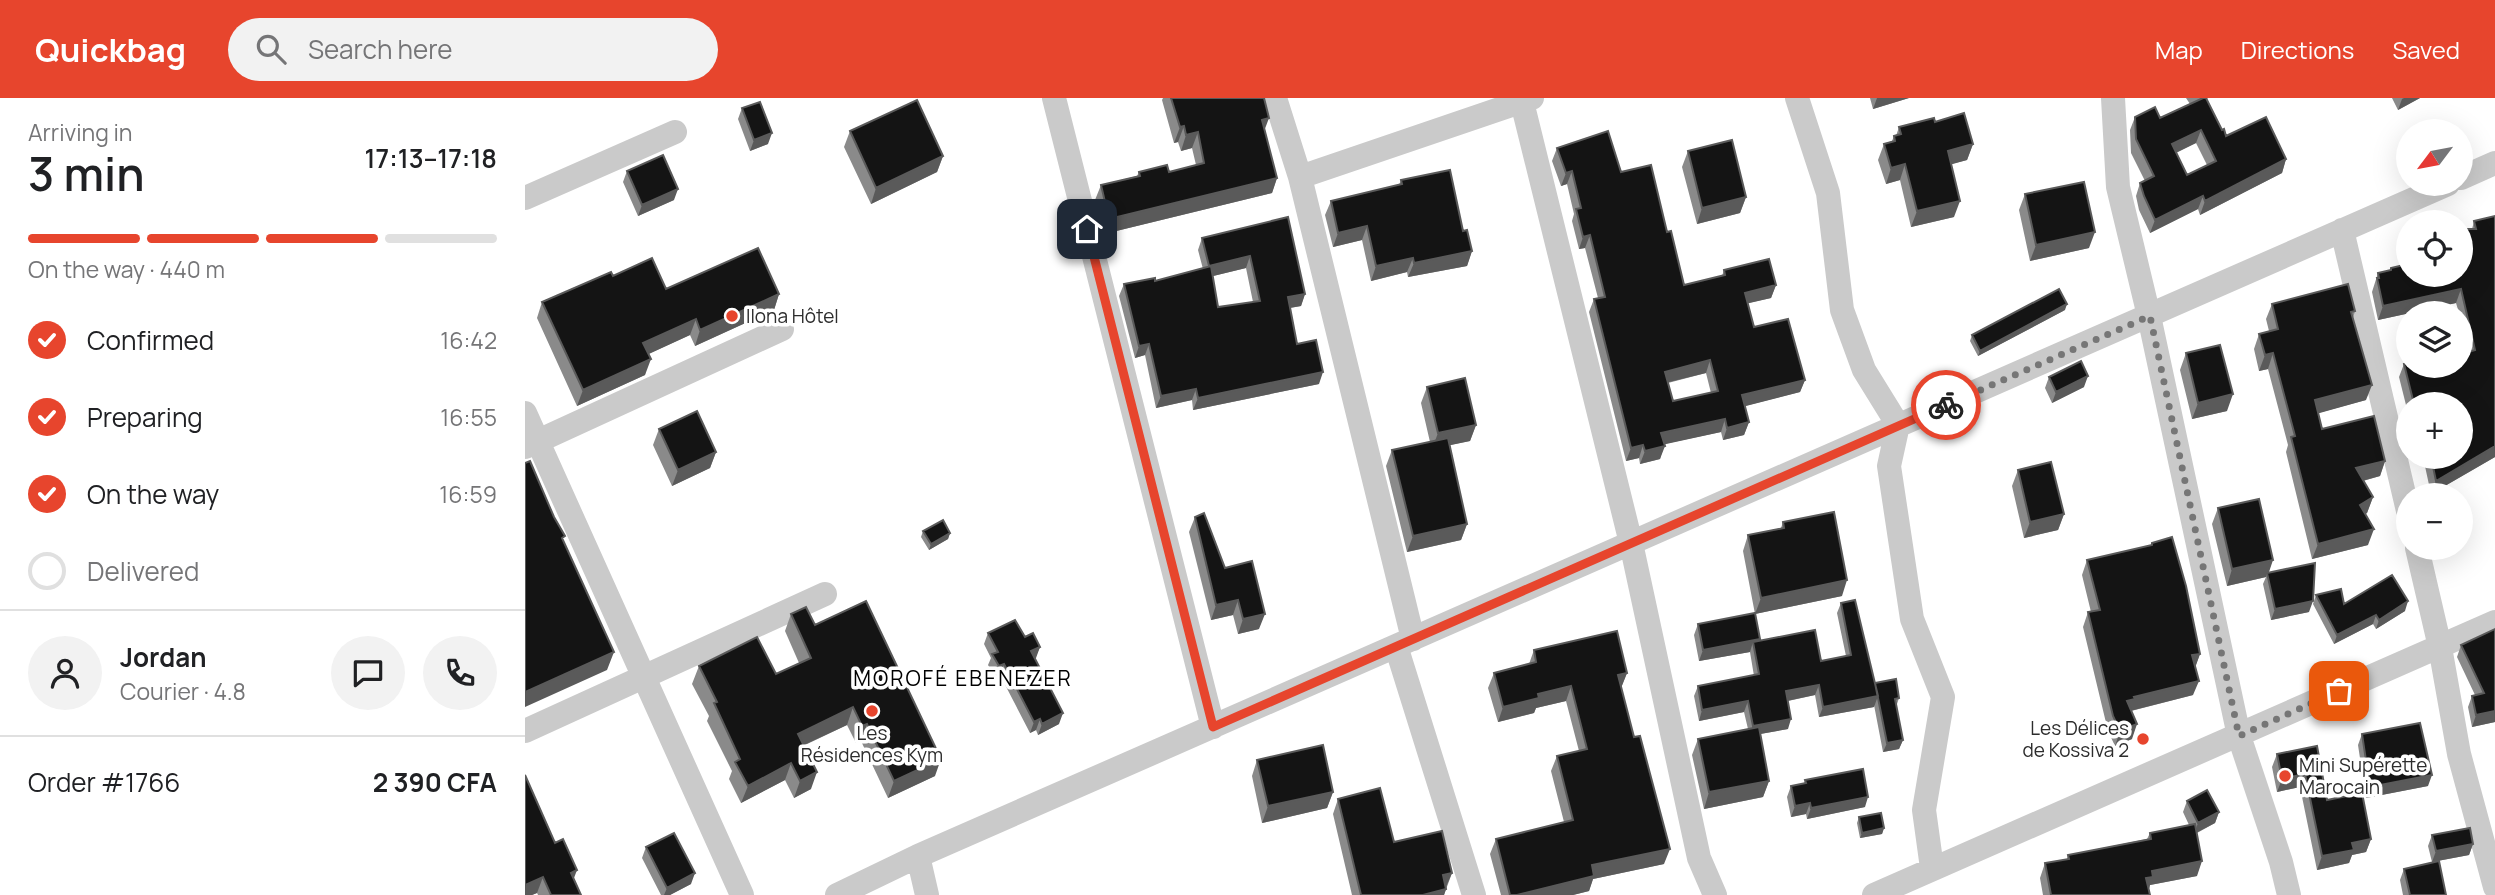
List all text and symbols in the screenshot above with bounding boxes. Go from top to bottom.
search box [228,18,718,81]
text: Quickbag [35,27,186,72]
icon: search [252,30,290,68]
text: Search here [308,31,453,67]
text: Map [2155,33,2203,66]
text: Directions [2241,33,2354,66]
text: Saved [2392,33,2460,66]
text: Arriving in [28,116,133,148]
north arrow [2396,119,2473,196]
map controls [2396,119,2473,560]
text: 17:13–17:18 [365,140,497,176]
text: 3 min [28,142,145,205]
pin [1057,199,1117,259]
icon: home [1068,210,1106,248]
button: locate [2396,210,2473,287]
text: On the way · 440 m [28,253,225,285]
button: layers [2396,301,2473,378]
place label: Ilona Hôtel [746,303,839,329]
marker: Ilona Hôtel [724,308,740,324]
icon: check [28,321,66,359]
text: Confirmed [87,322,214,358]
text: 16:42 [440,324,497,356]
courier [1911,370,1981,440]
icon: bike [1927,386,1965,424]
button: + [2396,392,2473,469]
icon: check [28,398,66,436]
text: Preparing [87,399,203,435]
text: 16:55 [440,401,497,433]
icon: check [28,475,66,513]
text: On the way [87,476,219,512]
text: 16:59 [439,478,497,510]
button: − [2396,483,2473,560]
text: Delivered [87,553,199,589]
button: person [28,636,102,710]
button: chat [331,636,405,710]
button: phone [423,636,497,710]
text: Jordan [120,639,206,675]
pin [2309,661,2369,721]
district label: MOROFÉ EBENEZER [853,664,1073,692]
icon: bag [2320,672,2358,710]
text: Courier · 4.8 [120,675,246,707]
marker: Les Résidences Kym [864,703,880,719]
place label: Les Délices de Kossiva 2 [2023,715,2129,763]
place label: Les Résidences Kym [801,720,943,768]
marker: Les Délices de Kossiva 2 [2135,731,2151,747]
place label: Mini Supérette Marocain [2299,752,2427,800]
text: Order #1766 [28,764,181,800]
text: 2 390 CFA [373,764,497,800]
marker: Mini Supérette Marocain [2277,768,2293,784]

